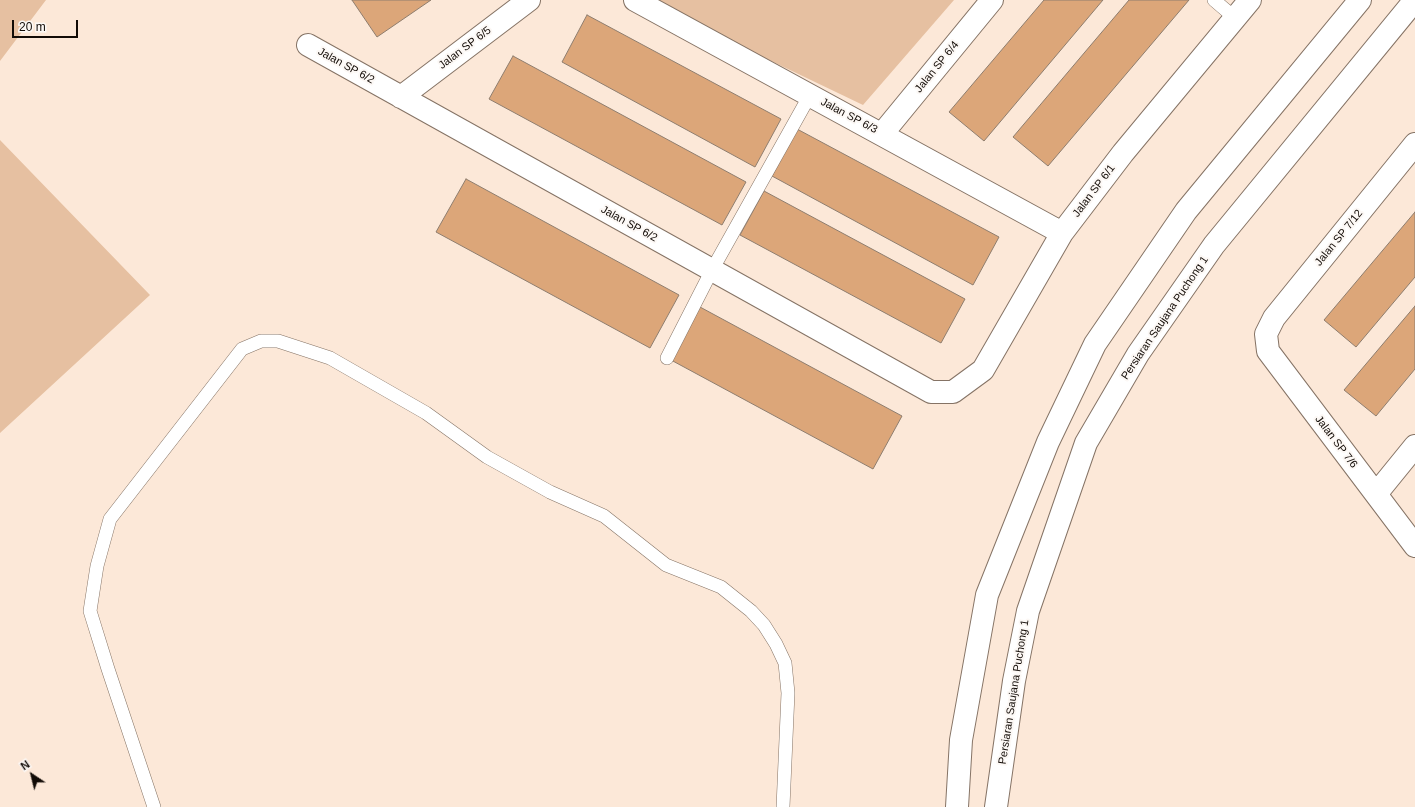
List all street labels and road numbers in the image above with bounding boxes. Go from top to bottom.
street label: Jalan SP 6/5 [436,24,494,72]
street label: Jalan SP 6/4 [912,39,962,95]
street label: Jalan SP 6/2 [316,45,376,87]
street label: Jalan SP 6/3 [818,96,880,136]
street label: Jalan SP 6/1 [1070,162,1118,220]
street label: Jalan SP 6/2 [599,203,659,245]
street label: Jalan SP 7/12 [1312,207,1366,269]
street label: Persiaran Saujana Puchong 1 [1119,254,1211,382]
street label: Jalan SP 7/6 [1312,413,1360,471]
street label: Persiaran Saujana Puchong 1 [996,619,1032,765]

